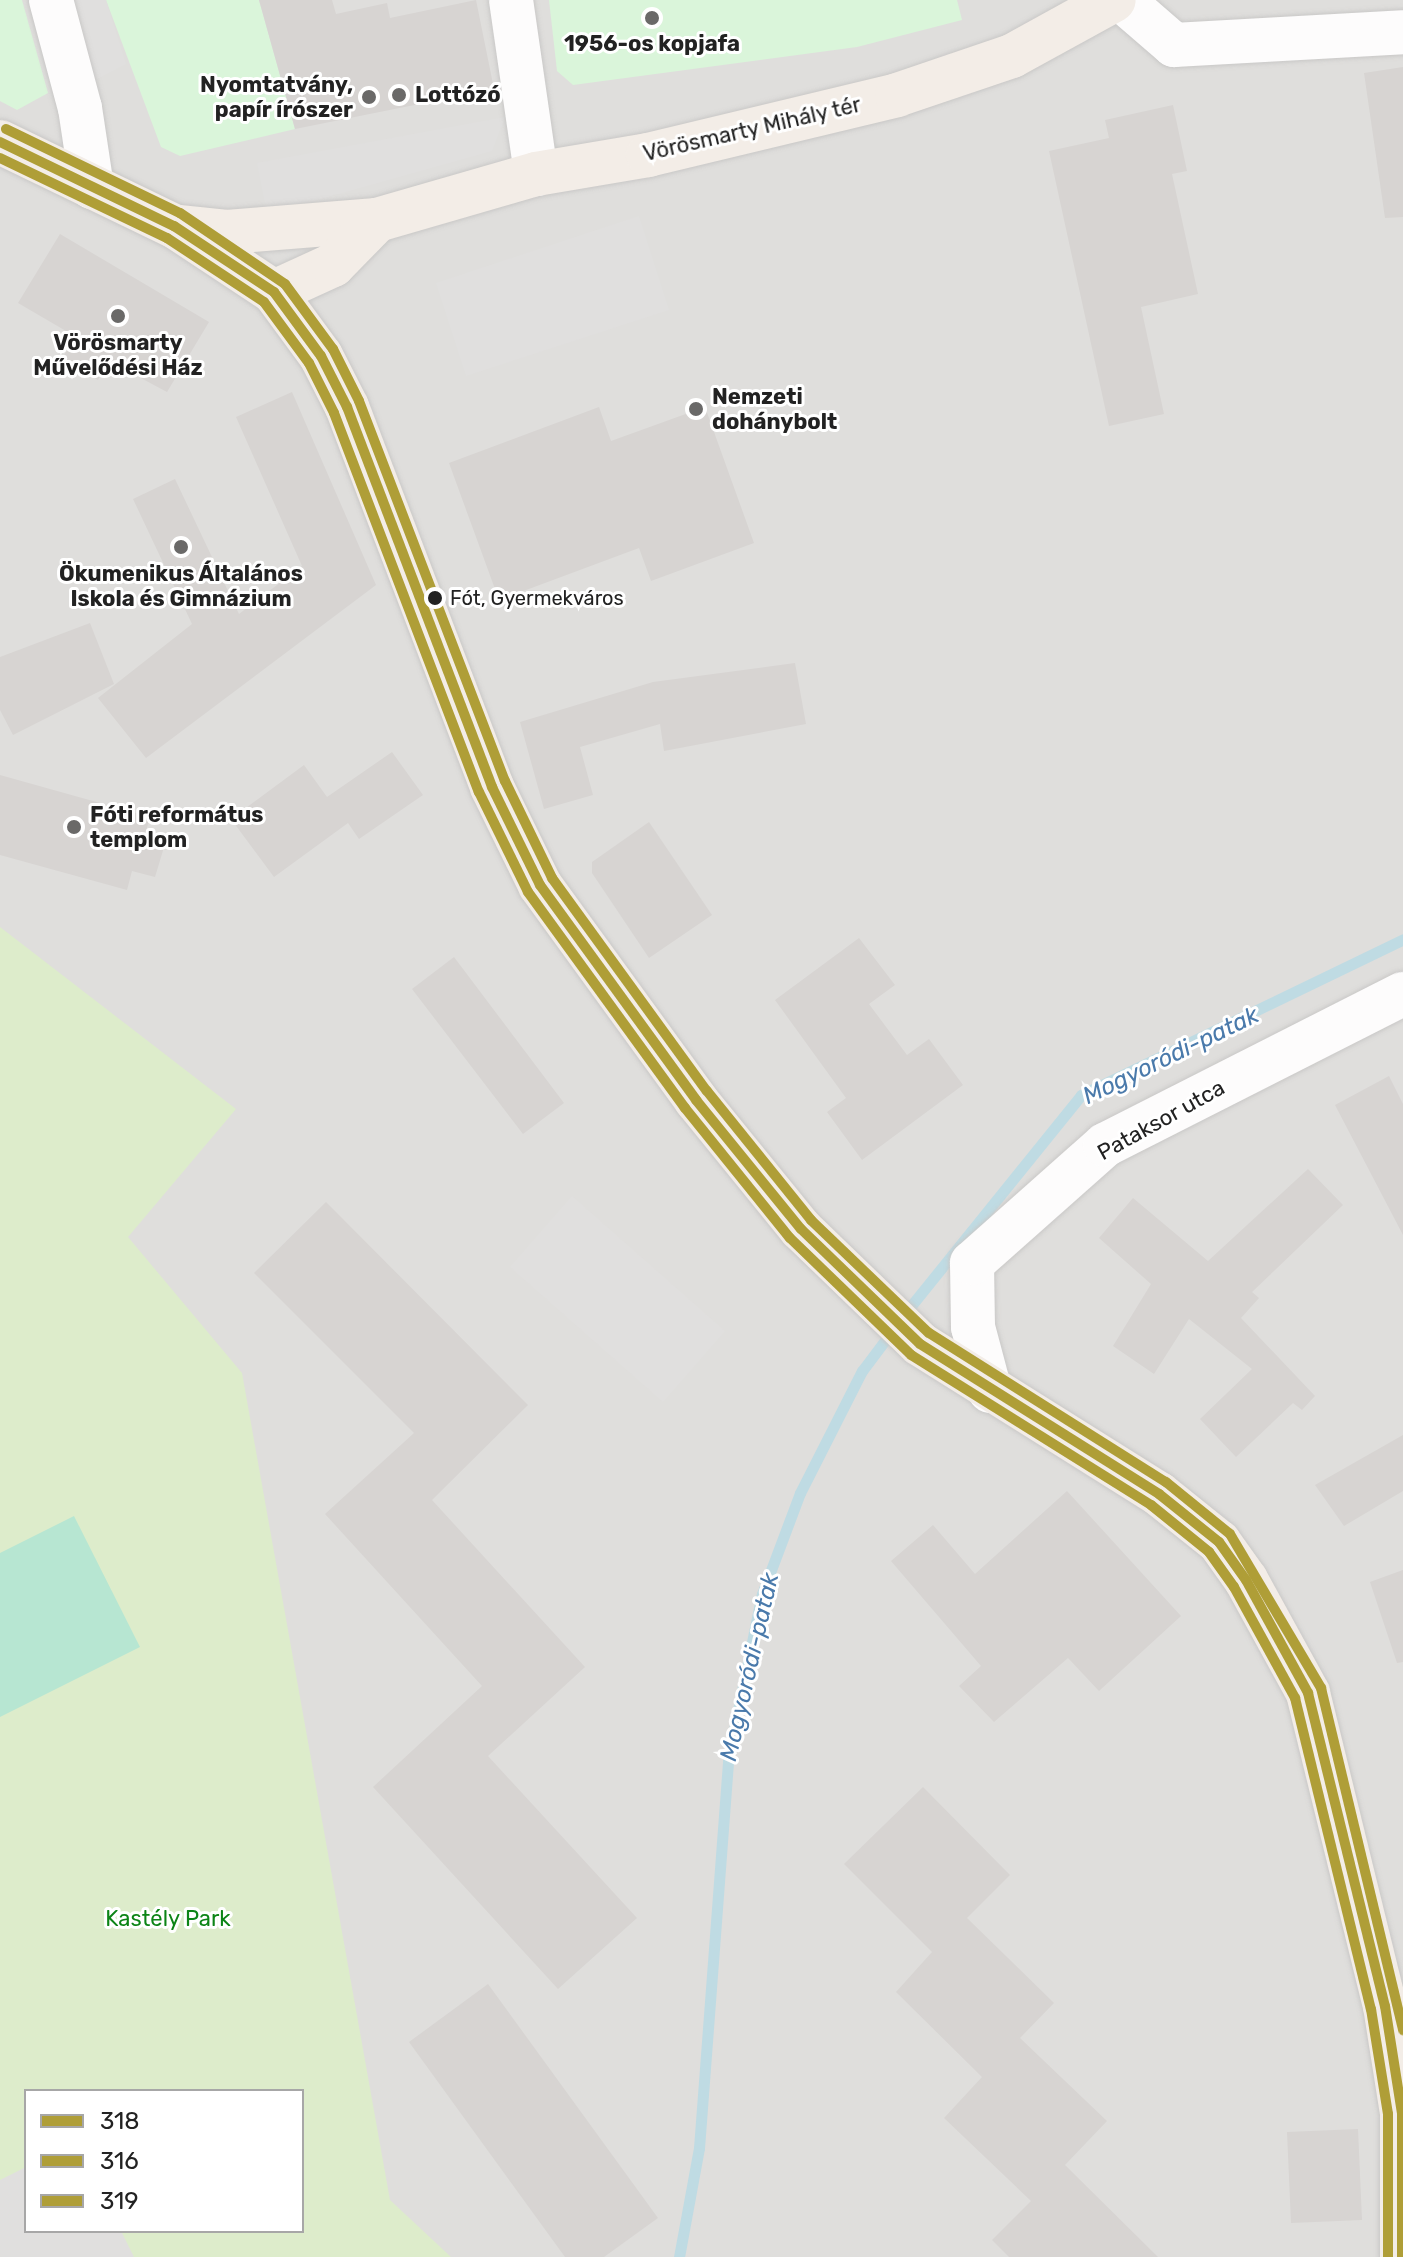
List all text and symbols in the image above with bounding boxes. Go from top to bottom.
marker: 1956-os kopjafa [643,9,661,27]
place label: 1956-os kopjafa [564,31,740,57]
place label: Nyomtatvány, papír írószer [200,71,353,122]
place label: Lottózó [415,82,501,108]
marker: Lottózó [390,86,408,104]
marker: Nyomtatvány, papír írószer [360,88,378,106]
street label: Vörösmarty Mihály tér [640,91,864,167]
marker: Vörösmarty Művelődési Ház [109,307,127,325]
place label: Vörösmarty Művelődési Ház [33,329,203,380]
place label: Nemzeti dohánybolt [712,383,837,434]
marker: Nemzeti dohánybolt [687,400,705,418]
marker: Ökumenikus Általános Iskola és Gimnázium [172,538,190,556]
place label: Ökumenikus Általános Iskola és Gimnázium [59,560,303,612]
place label: Fót, Gyermekváros [450,586,624,610]
marker: Fót, Gyermekváros [427,590,443,606]
place label: Fóti református templom [90,801,264,852]
marker: Fóti református templom [65,818,83,836]
water label: Mogyoródi-patak [1078,1001,1264,1111]
street label: Pataksor utca [1093,1074,1229,1166]
water label: Mogyoródi-patak [714,1570,786,1764]
park label: Kastély Park [105,1906,231,1932]
legend [24,2089,304,2233]
text: 318 [100,2107,140,2135]
text: 316 [100,2147,139,2175]
text: 319 [100,2187,139,2215]

